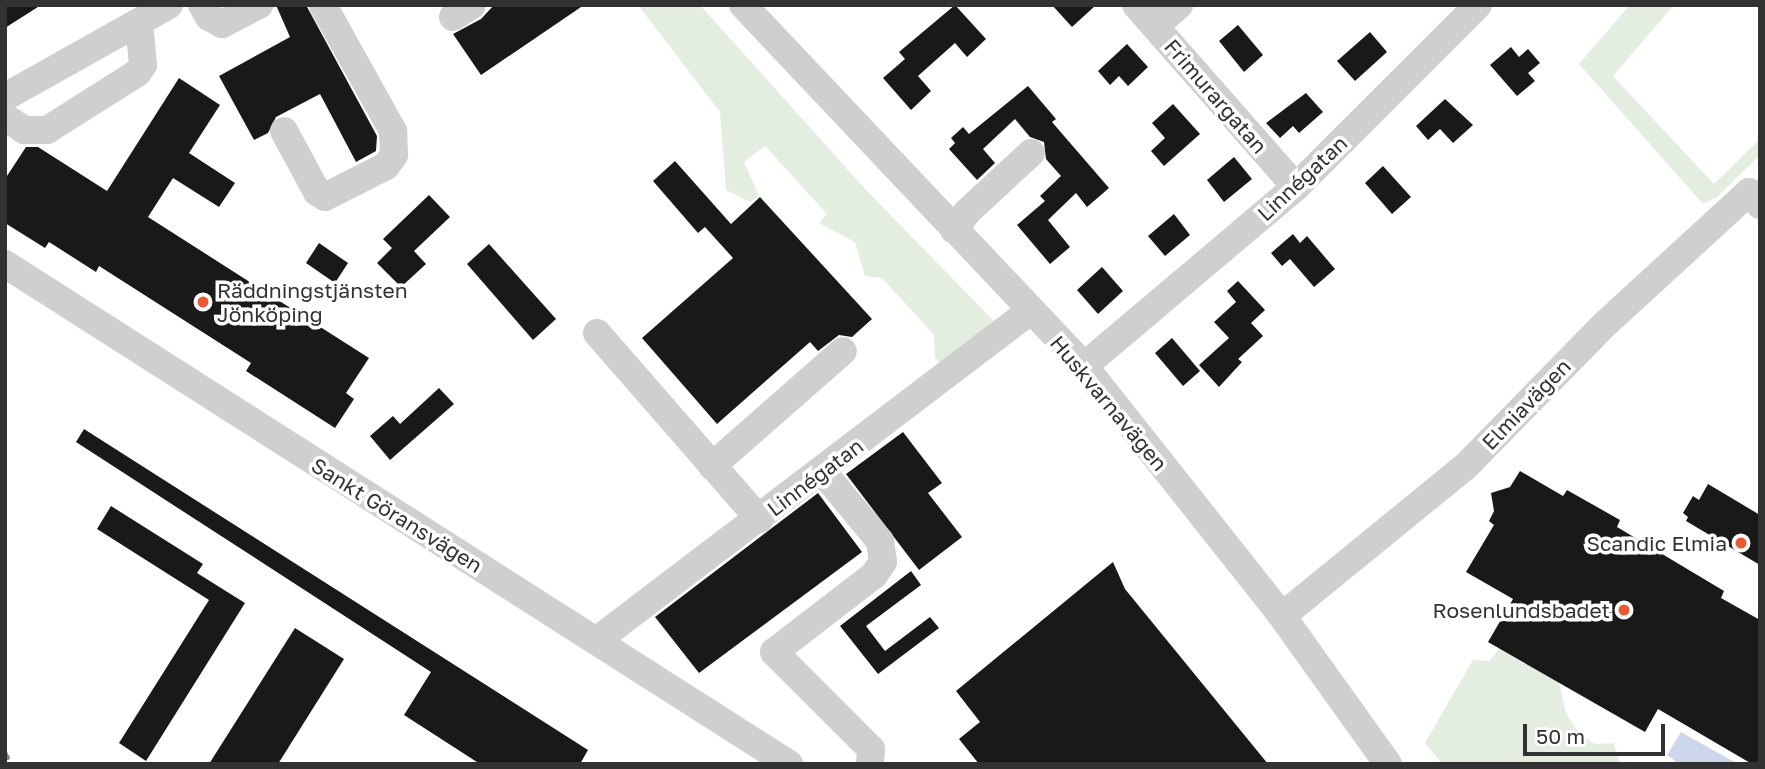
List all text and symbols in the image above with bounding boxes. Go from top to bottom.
street label: Frimurargatan [1160,34,1272,158]
street label: Linnégatan [1252,130,1352,226]
place label: Räddningstjänsten Jönköping [217,277,408,327]
marker: Räddningstjänsten Jönköping [195,294,211,310]
street label: Huskvarnavägen [1045,330,1173,476]
street label: Elmiavägen [1477,353,1575,455]
street label: Linnégatan [762,433,868,521]
street label: Sankt Göransvägen [307,452,487,578]
place label: Scandic Elmia [1586,530,1727,556]
marker: Scandic Elmia [1733,535,1749,551]
place label: Rosenlundsbadet [1432,597,1610,623]
marker: Rosenlundsbadet [1616,602,1632,618]
scale bar [1527,710,1669,754]
text: 50 m [1536,723,1585,749]

